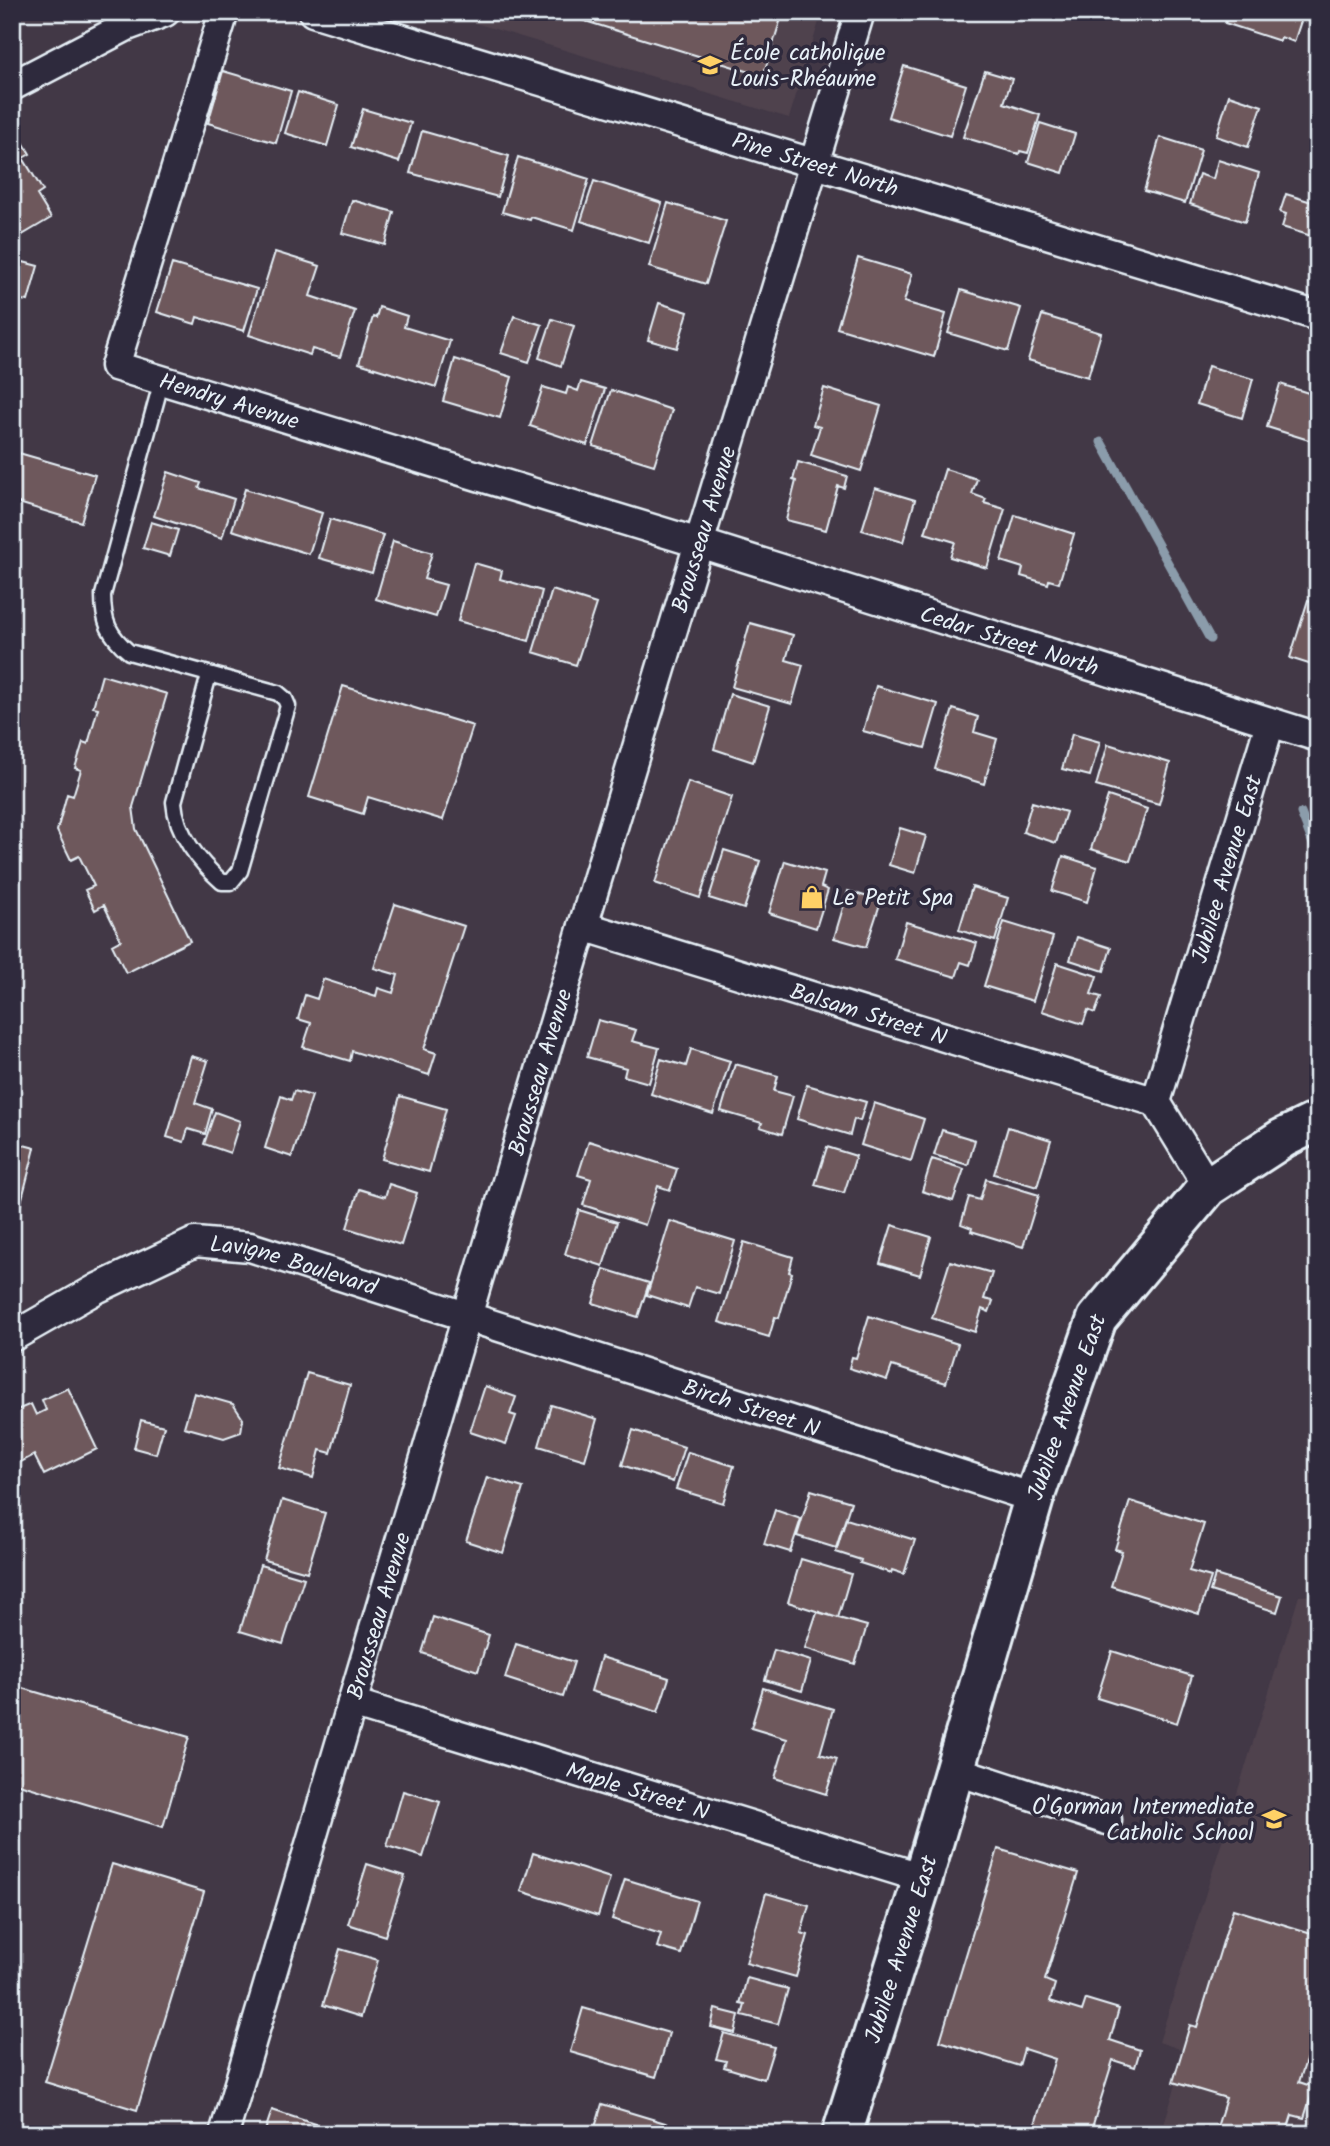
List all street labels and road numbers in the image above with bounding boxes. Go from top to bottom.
street label: Pine Street North [727,124,903,208]
street label: Hendry Avenue [154,364,303,441]
street label: Brousseau Avenue [663,442,747,617]
street label: Cedar Street North [915,597,1103,687]
street label: Jubilee Avenue East [1183,770,1274,968]
street label: Balsam Street N [785,975,951,1057]
street label: Brousseau Avenue [500,985,583,1160]
street label: Lavigne Boulevard [208,1227,382,1307]
street label: Jubilee Avenue East [1019,1309,1118,1505]
street label: Birch Street N [677,1371,824,1448]
street label: Brousseau Avenue [338,1528,422,1704]
street label: Maple Street N [561,1754,713,1831]
street label: Jubilee Avenue East [856,1850,949,2048]

